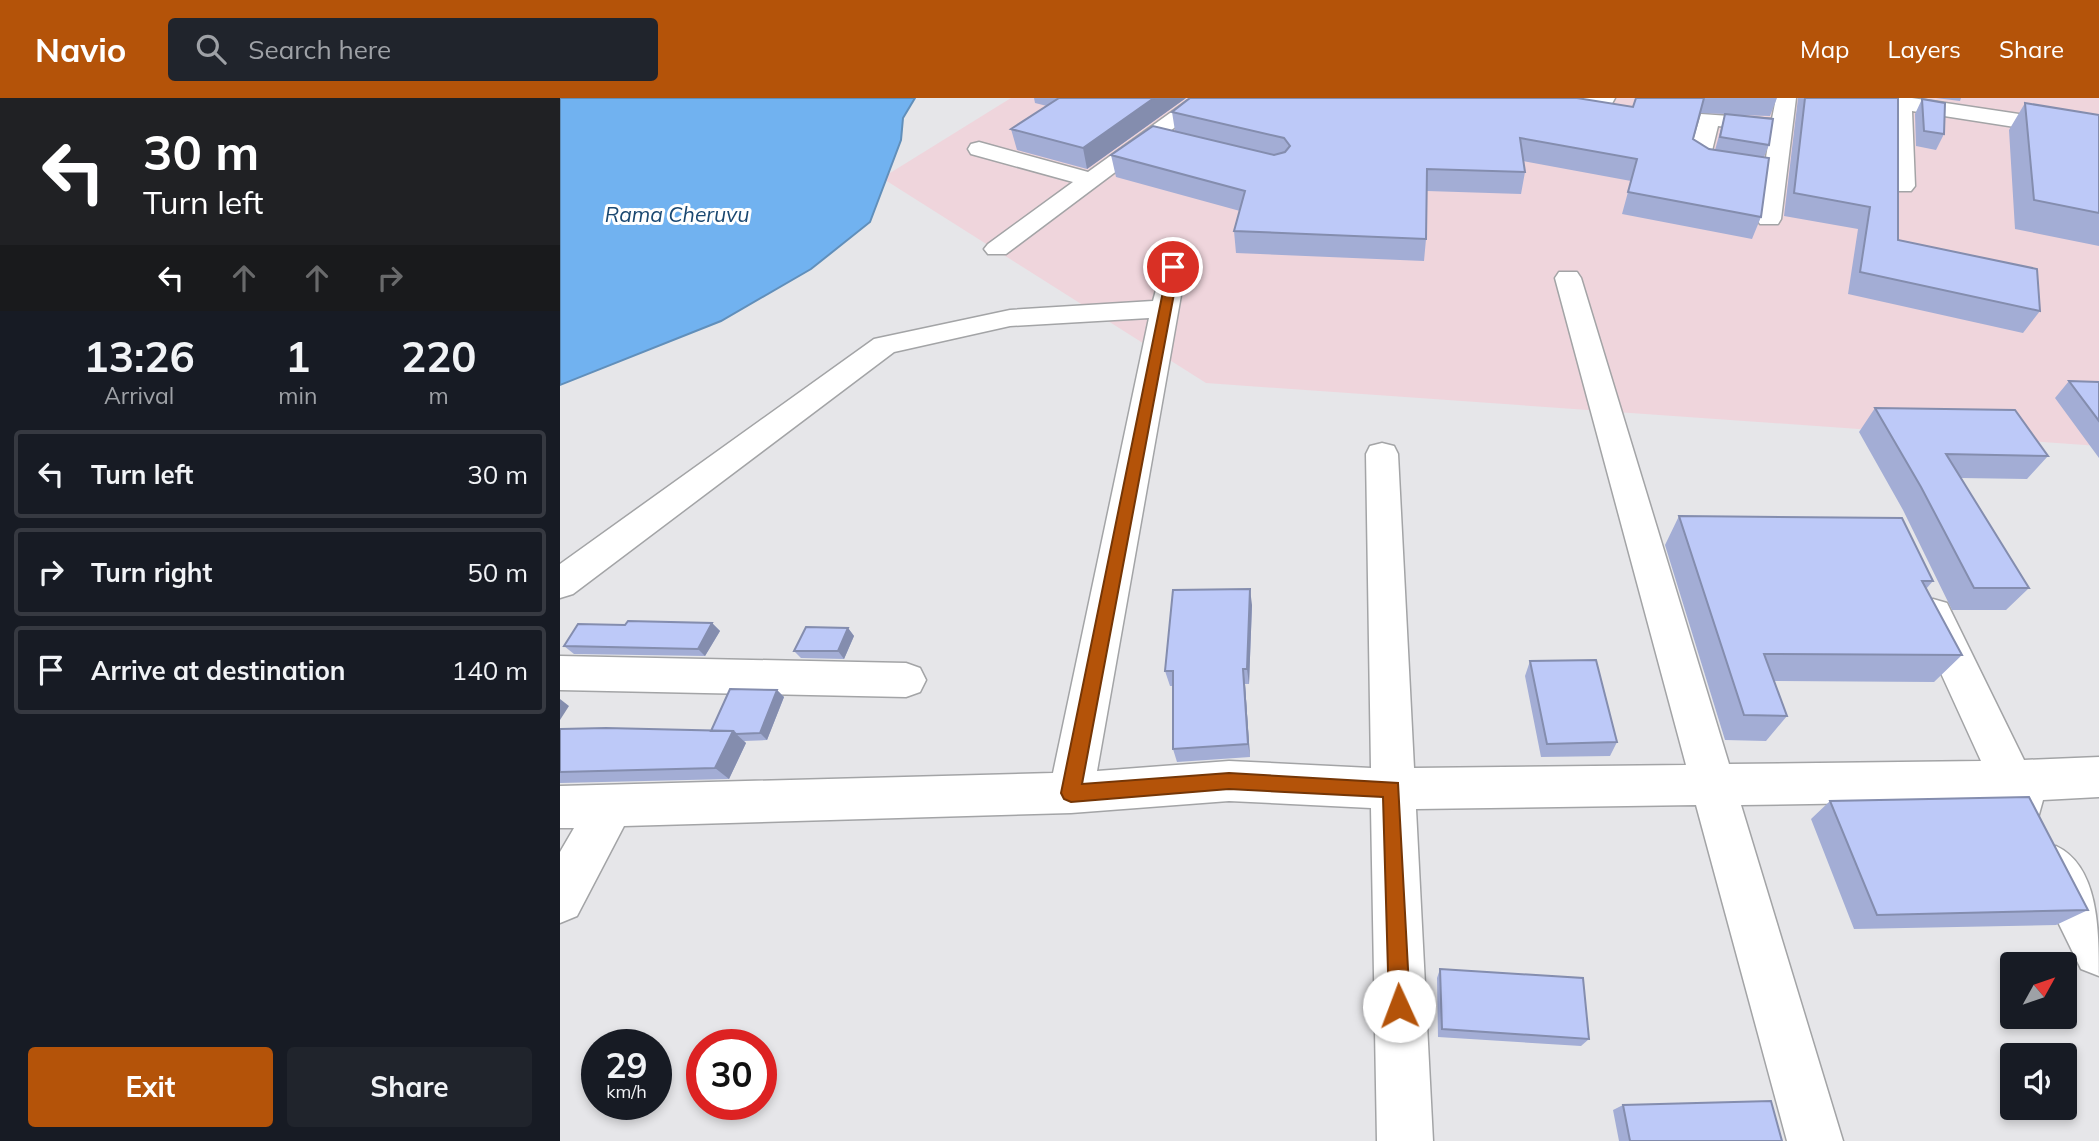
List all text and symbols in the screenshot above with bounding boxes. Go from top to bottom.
search box [168,18,658,81]
text: Navio [35,29,126,70]
icon: search [192,30,230,68]
text: Search here [248,33,391,66]
text: Map [1800,34,1849,64]
text: Layers [1887,34,1961,64]
text: Share [1999,34,2064,64]
text: 30 m [143,121,259,182]
icon: left [28,126,119,217]
text: Turn left [143,182,263,222]
water label: Rama Cheruvu [605,201,749,227]
pin [1143,237,1203,297]
icon: arrive [1154,248,1192,286]
icon: left [152,259,190,297]
icon: ahead [225,259,263,297]
icon: ahead [298,259,336,297]
icon: right [371,259,409,297]
text: 13:26 [84,330,195,383]
text: 1 [285,330,310,383]
text: 220 [401,330,476,383]
text: Arrival [104,381,174,410]
text: min [278,381,317,410]
text: m [429,381,449,410]
icon: left [32,455,70,493]
text: Turn left [91,458,193,491]
text: 30 m [467,458,528,491]
icon: right [32,553,70,591]
text: Turn right [91,556,212,589]
text: 50 m [467,556,528,589]
icon: arrive [32,651,70,689]
text: Arrive at destination [91,654,346,687]
text: 140 m [452,654,528,687]
north arrow [2000,952,2077,1029]
map controls [2000,952,2077,1120]
position arrow [1362,969,1436,1043]
speed limit sign: 30 [686,1029,777,1120]
text: 29 [605,1043,648,1087]
button: sound [2000,1043,2077,1120]
button: Exit [28,1047,273,1127]
button: Share [287,1047,532,1127]
text: km/h [606,1080,647,1103]

